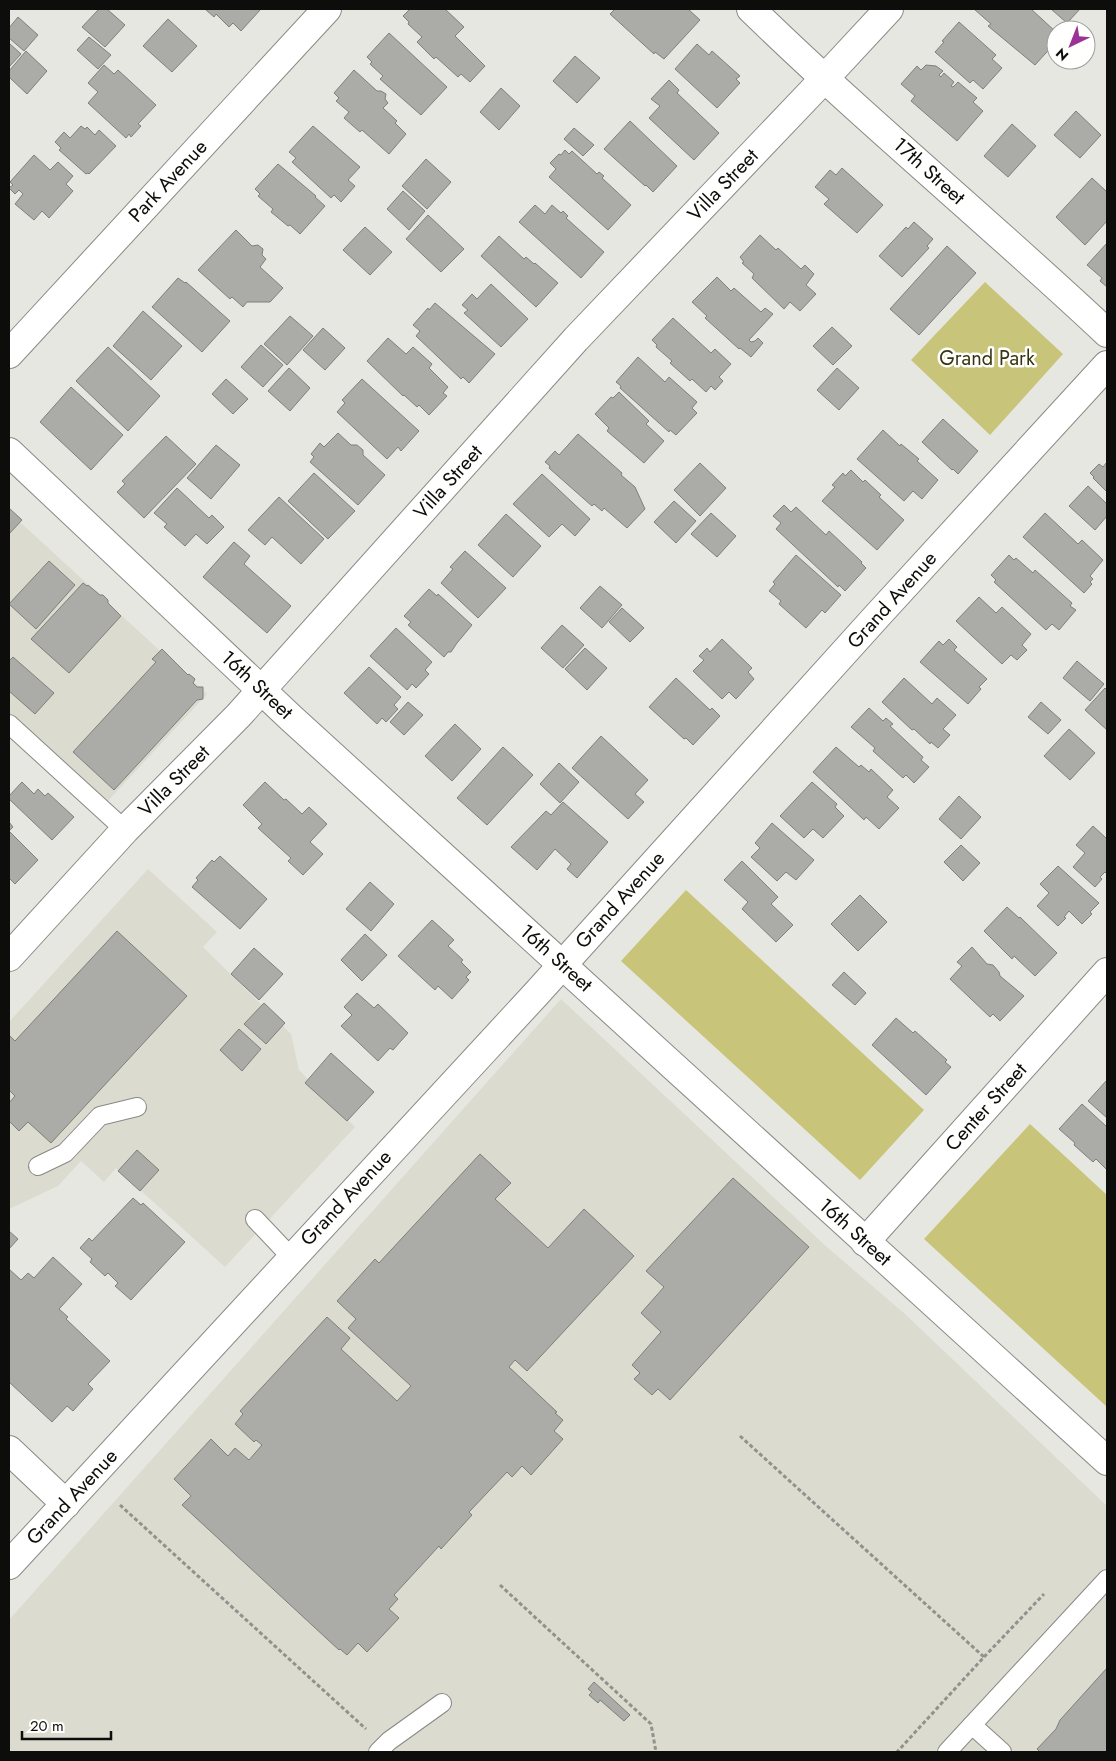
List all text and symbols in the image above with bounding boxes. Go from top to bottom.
north arrow [1046,20,1096,70]
text: N [1051,43,1073,66]
street label: 17th Street [886,131,972,212]
street label: Park Avenue [122,133,214,229]
street label: Villa Street [681,142,765,228]
park label: Grand Park [939,344,1035,373]
street label: Villa Street [407,438,489,525]
street label: Grand Avenue [840,545,944,655]
street label: 16th Street [214,644,300,726]
street label: Villa Street [132,738,217,823]
street label: Grand Avenue [568,845,672,955]
street label: 16th Street [513,917,599,999]
street label: Center Street [938,1056,1034,1158]
street label: Grand Avenue [294,1143,398,1253]
street label: 16th Street [812,1191,898,1273]
street label: Grand Avenue [20,1442,124,1552]
scale bar [22,1708,111,1740]
text: 20 m [30,1715,64,1737]

